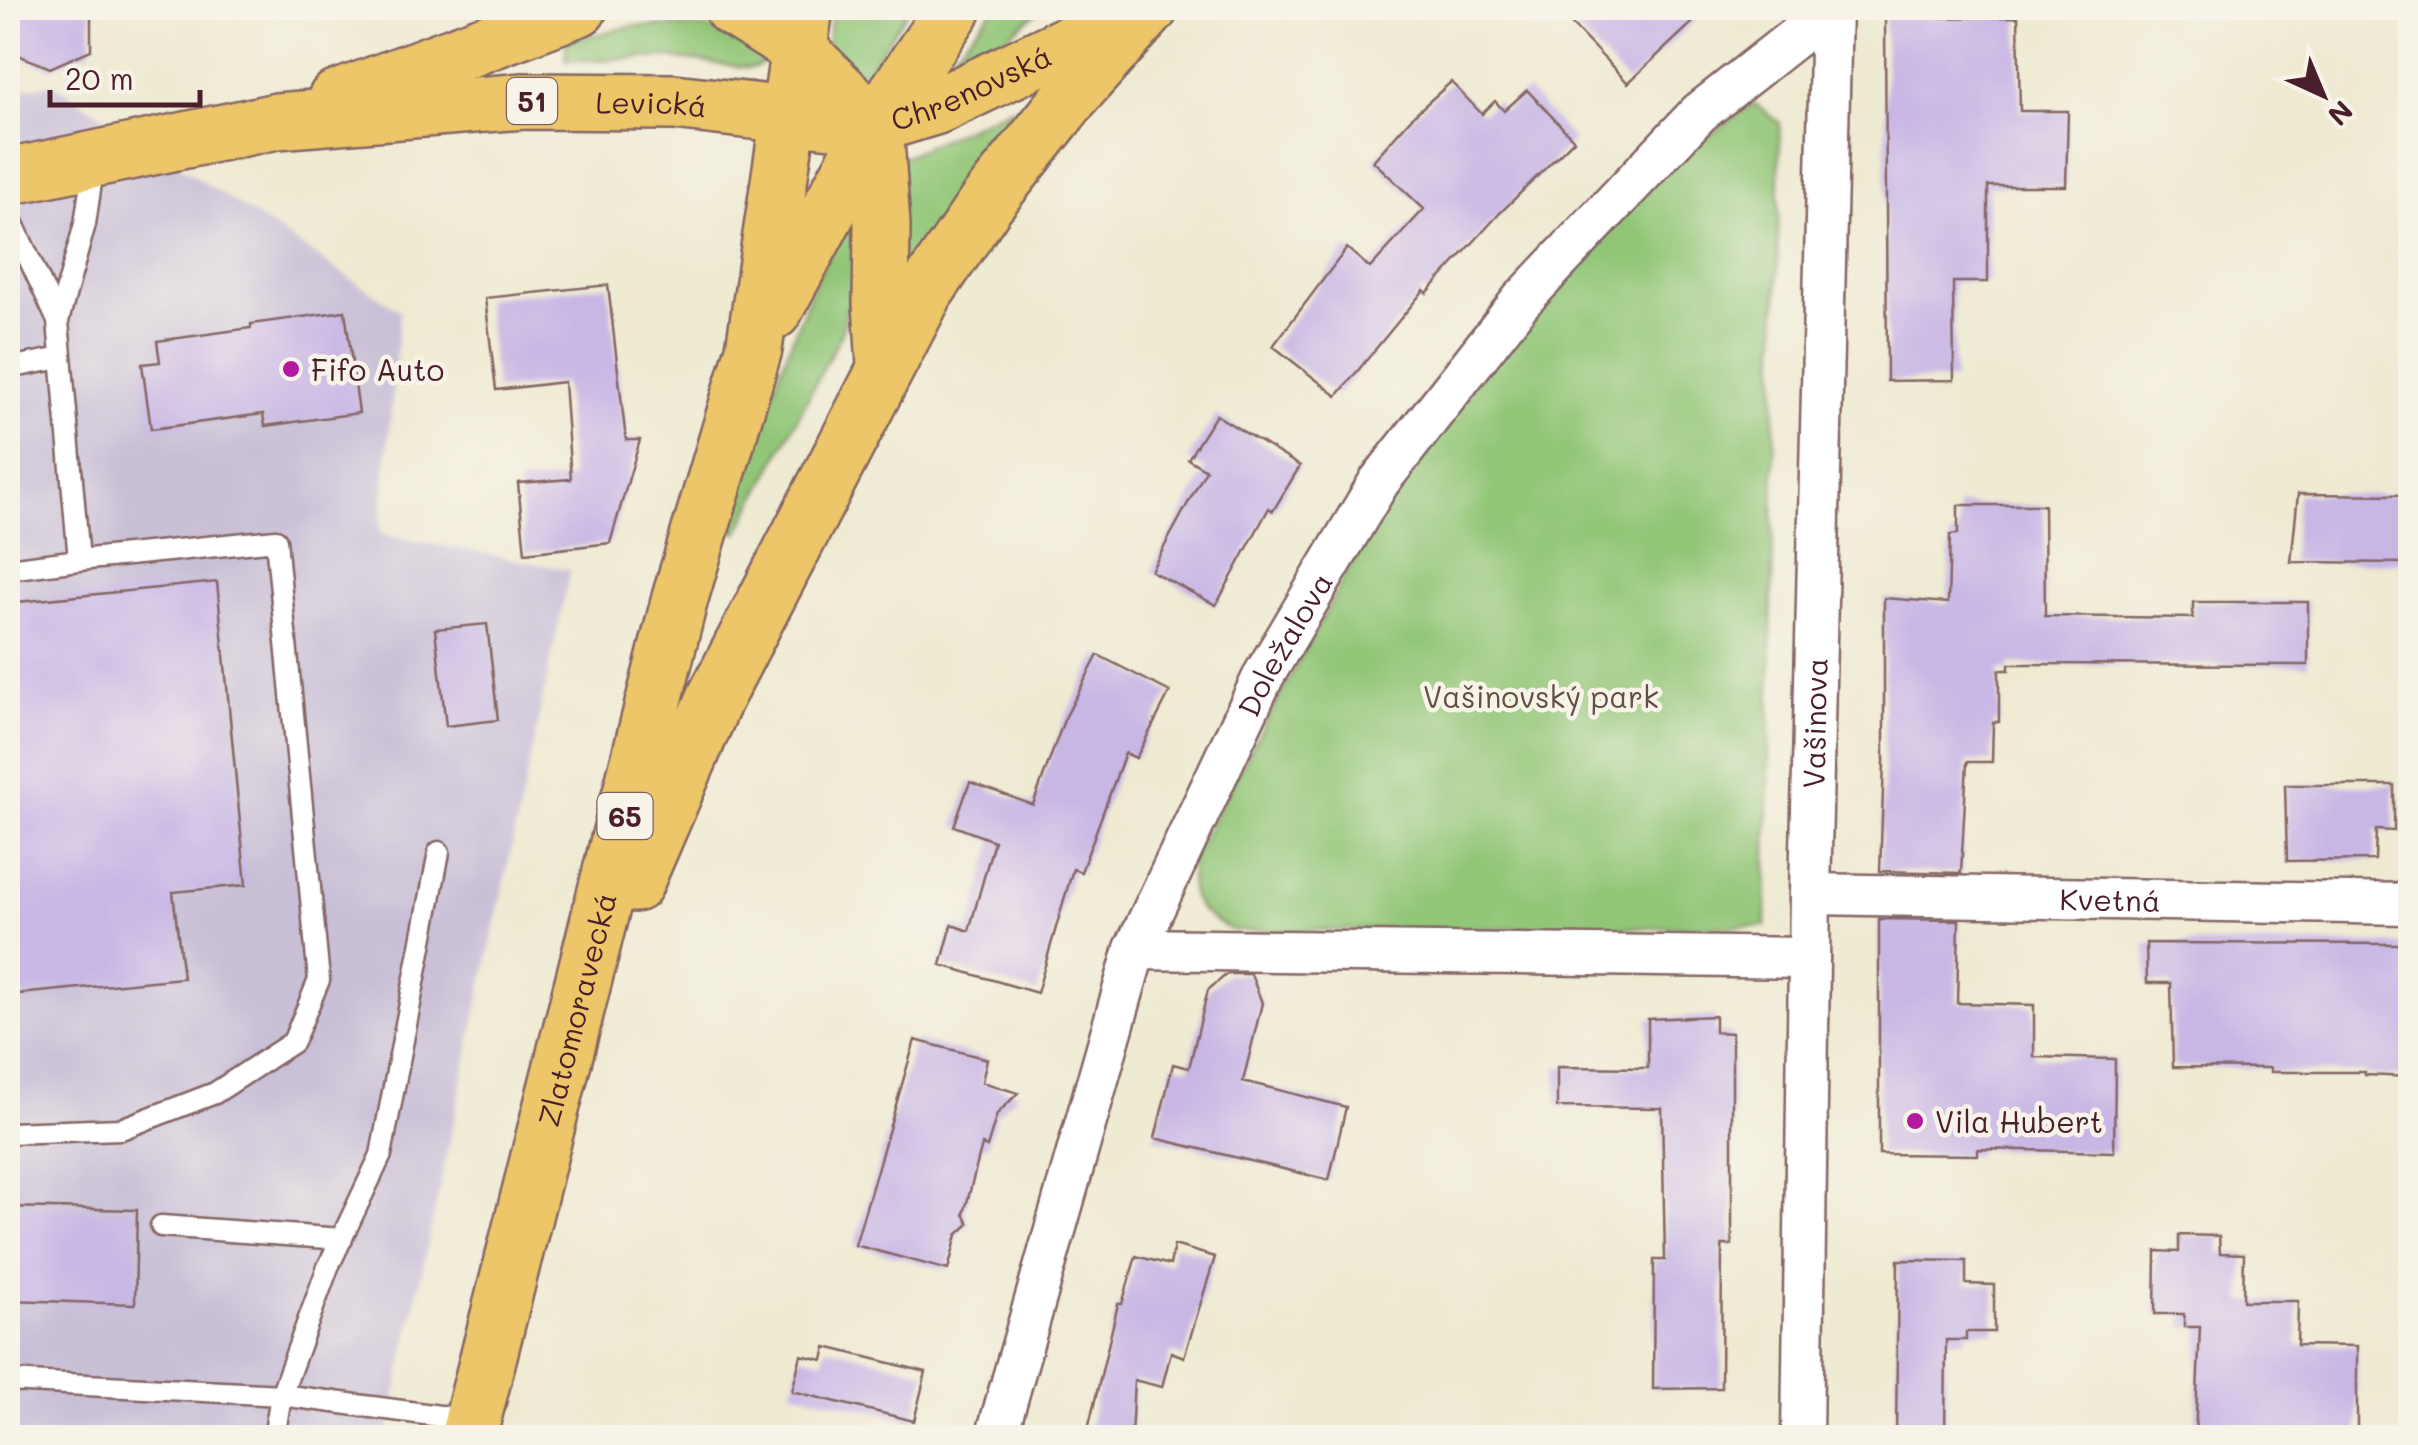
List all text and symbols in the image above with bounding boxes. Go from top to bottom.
street label: Chrenovská [886,35,1058,139]
scale bar [50,45,200,107]
north arrow [2273,45,2373,145]
text: 20 m [65,58,134,98]
road number: 51 [507,78,557,124]
street label: Levická [595,81,709,126]
text: N [2321,93,2361,134]
place label: Fifo Auto [311,349,444,389]
marker: Fifo Auto [280,358,302,380]
street label: Doležalova [1228,565,1341,723]
street label: Vašinova [1793,657,1836,789]
park label: Vašinovský park [1423,676,1659,716]
road number: 65 [598,793,652,839]
street label: Kvetná [2059,878,2161,920]
street label: Zlatomoravecká [527,888,625,1131]
place label: Vila Hubert [1935,1101,2103,1141]
marker: Vila Hubert [1904,1110,1926,1132]

